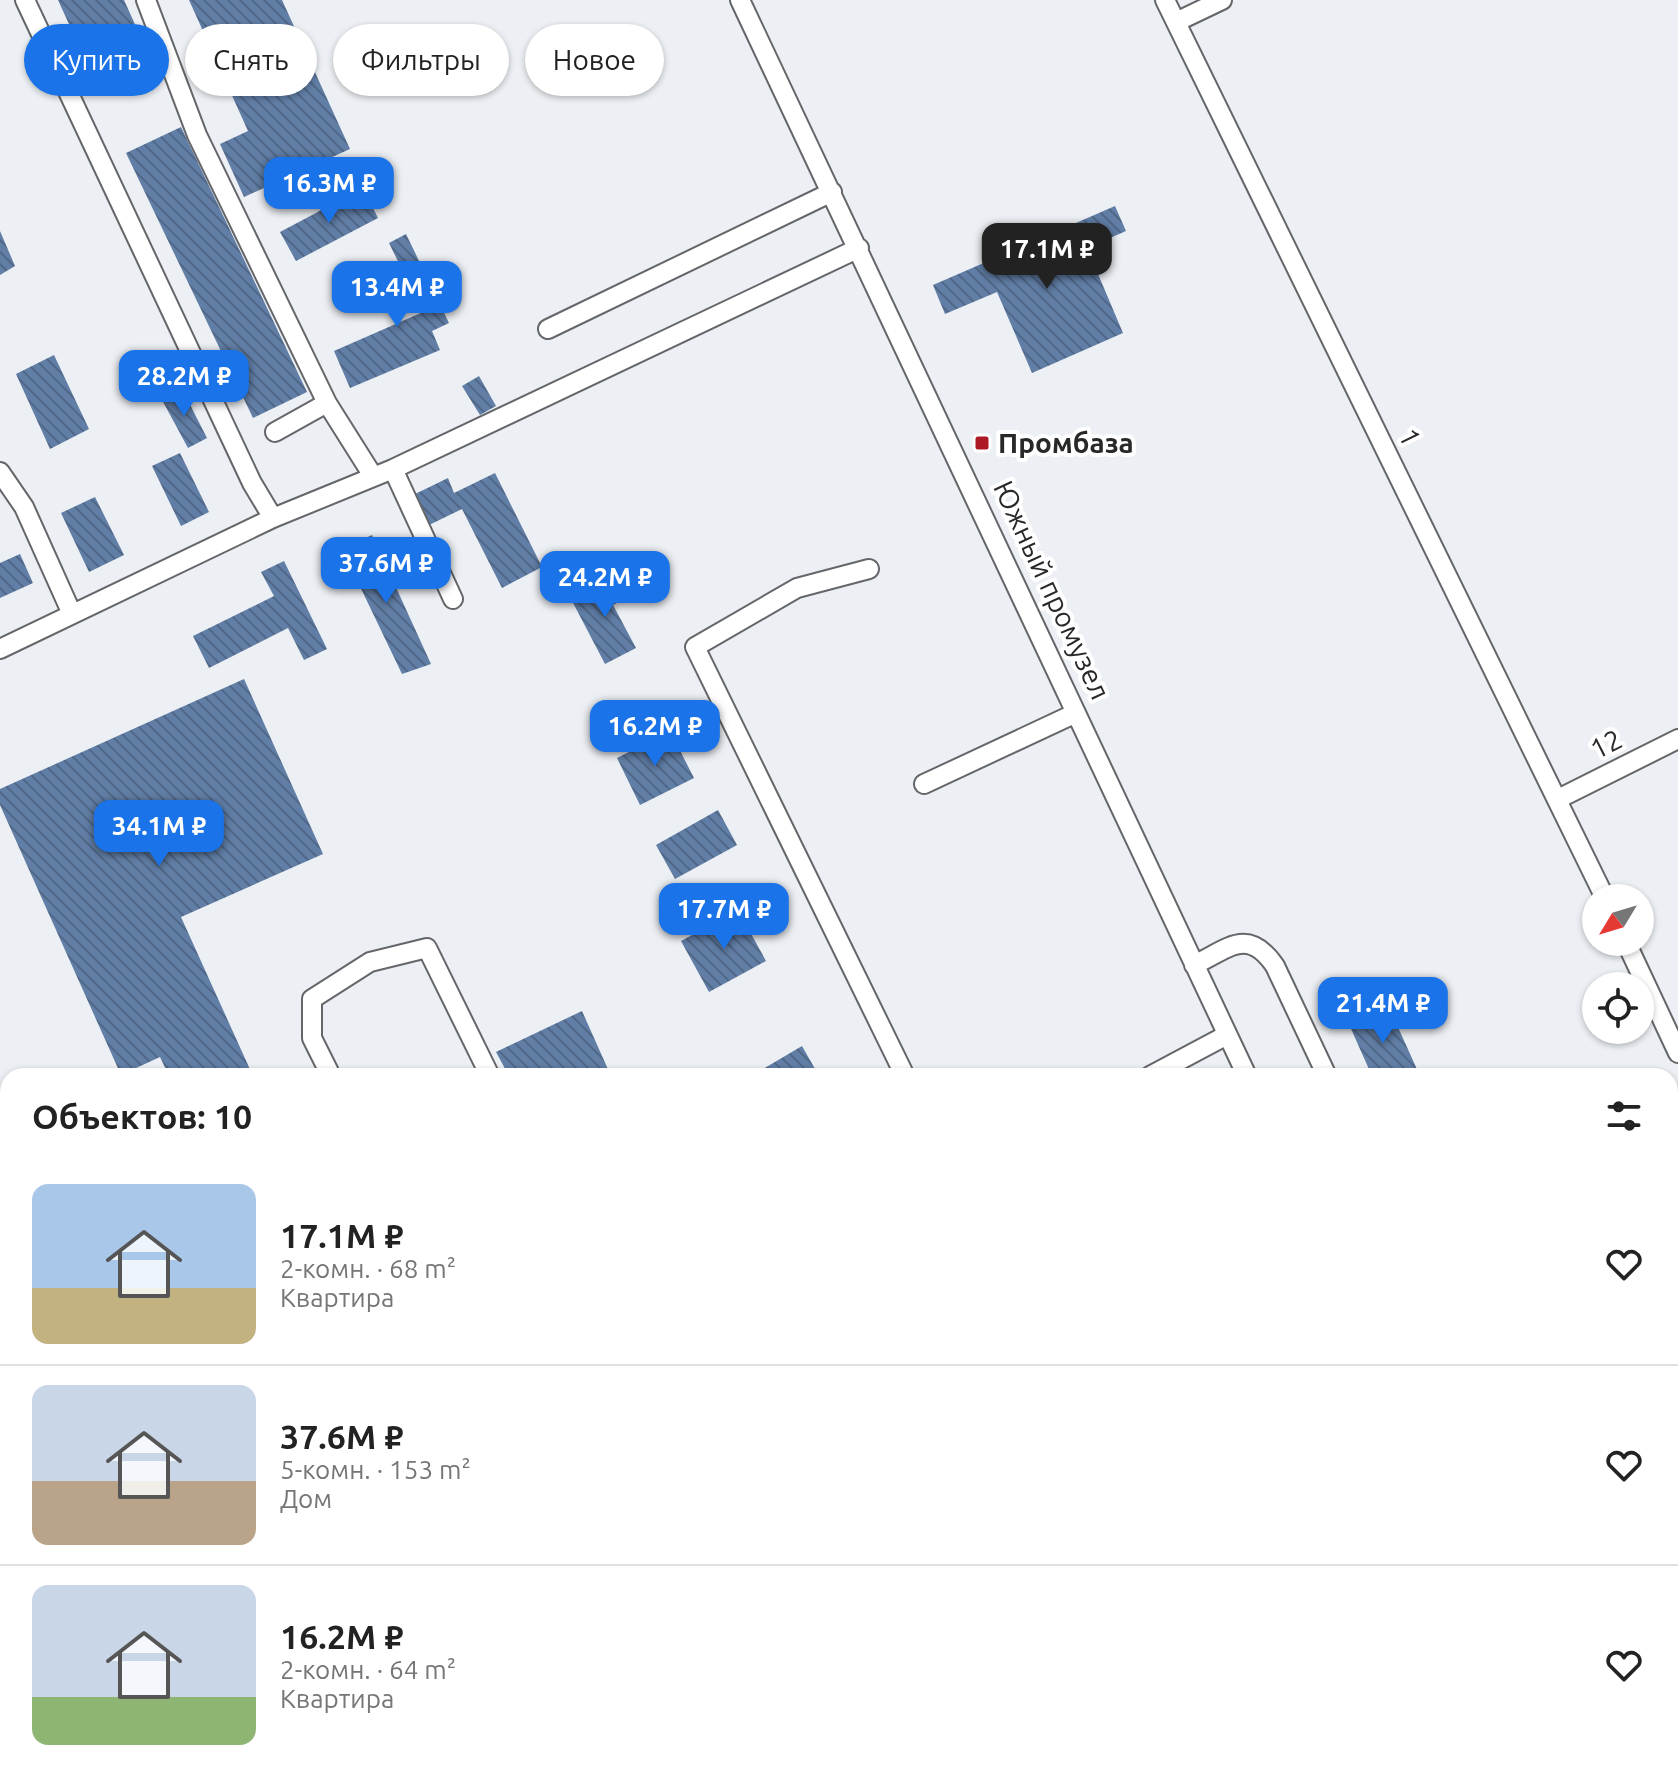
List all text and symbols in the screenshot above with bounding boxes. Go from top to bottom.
chip: Купить [24,24,169,96]
chip: Снять [185,24,317,96]
chip: Фильтры [333,24,509,96]
chip: Новое [525,24,664,96]
pin: 16.3M ₽ [255,157,403,225]
text: 16.3M ₽ [282,168,376,197]
pin: 17.1M ₽ [973,223,1121,291]
text: 17.1M ₽ [1000,234,1094,263]
pin: 13.4M ₽ [323,261,471,329]
text: 13.4M ₽ [350,272,444,301]
pin: 28.2M ₽ [110,350,258,418]
text: 28.2M ₽ [137,361,231,390]
street label: 1 [1393,423,1428,451]
place label: Промбаза [998,427,1134,458]
marker: Промбаза [973,434,991,452]
street label: Южный промузел [988,476,1117,704]
pin: 37.6M ₽ [312,537,460,605]
text: 37.6M ₽ [339,548,433,577]
pin: 24.2M ₽ [531,551,679,619]
text: 24.2M ₽ [558,562,652,591]
pin: 16.2M ₽ [581,700,729,768]
text: 16.2M ₽ [608,711,702,740]
street label: 12 [1585,723,1627,765]
pin: 34.1M ₽ [85,800,233,868]
text: 34.1M ₽ [112,811,206,840]
pin: 17.7M ₽ [650,883,798,951]
north arrow [1582,884,1654,956]
map controls [1582,884,1654,1044]
text: 17.7M ₽ [677,894,771,923]
button: locate [1582,972,1654,1044]
pin: 21.4M ₽ [1309,977,1457,1045]
text: 21.4M ₽ [1336,988,1430,1017]
icon: filters [1602,1094,1646,1138]
text: Объектов: 10 [32,1097,252,1135]
icon: home [96,1216,192,1312]
text: 17.1M ₽ [280,1216,403,1254]
icon: heart [1602,1242,1646,1286]
text: 2-комн. · 68 m² [280,1254,456,1283]
text: Квартира [280,1283,394,1312]
icon: home [96,1417,192,1513]
text: 37.6M ₽ [280,1417,403,1455]
icon: heart [1602,1443,1646,1487]
text: 5-комн. · 153 m² [280,1455,471,1484]
text: Дом [280,1484,332,1513]
icon: home [96,1617,192,1713]
text: 16.2M ₽ [280,1617,403,1655]
icon: heart [1602,1643,1646,1687]
text: 2-комн. · 64 m² [280,1655,456,1684]
text: Квартира [280,1684,394,1713]

